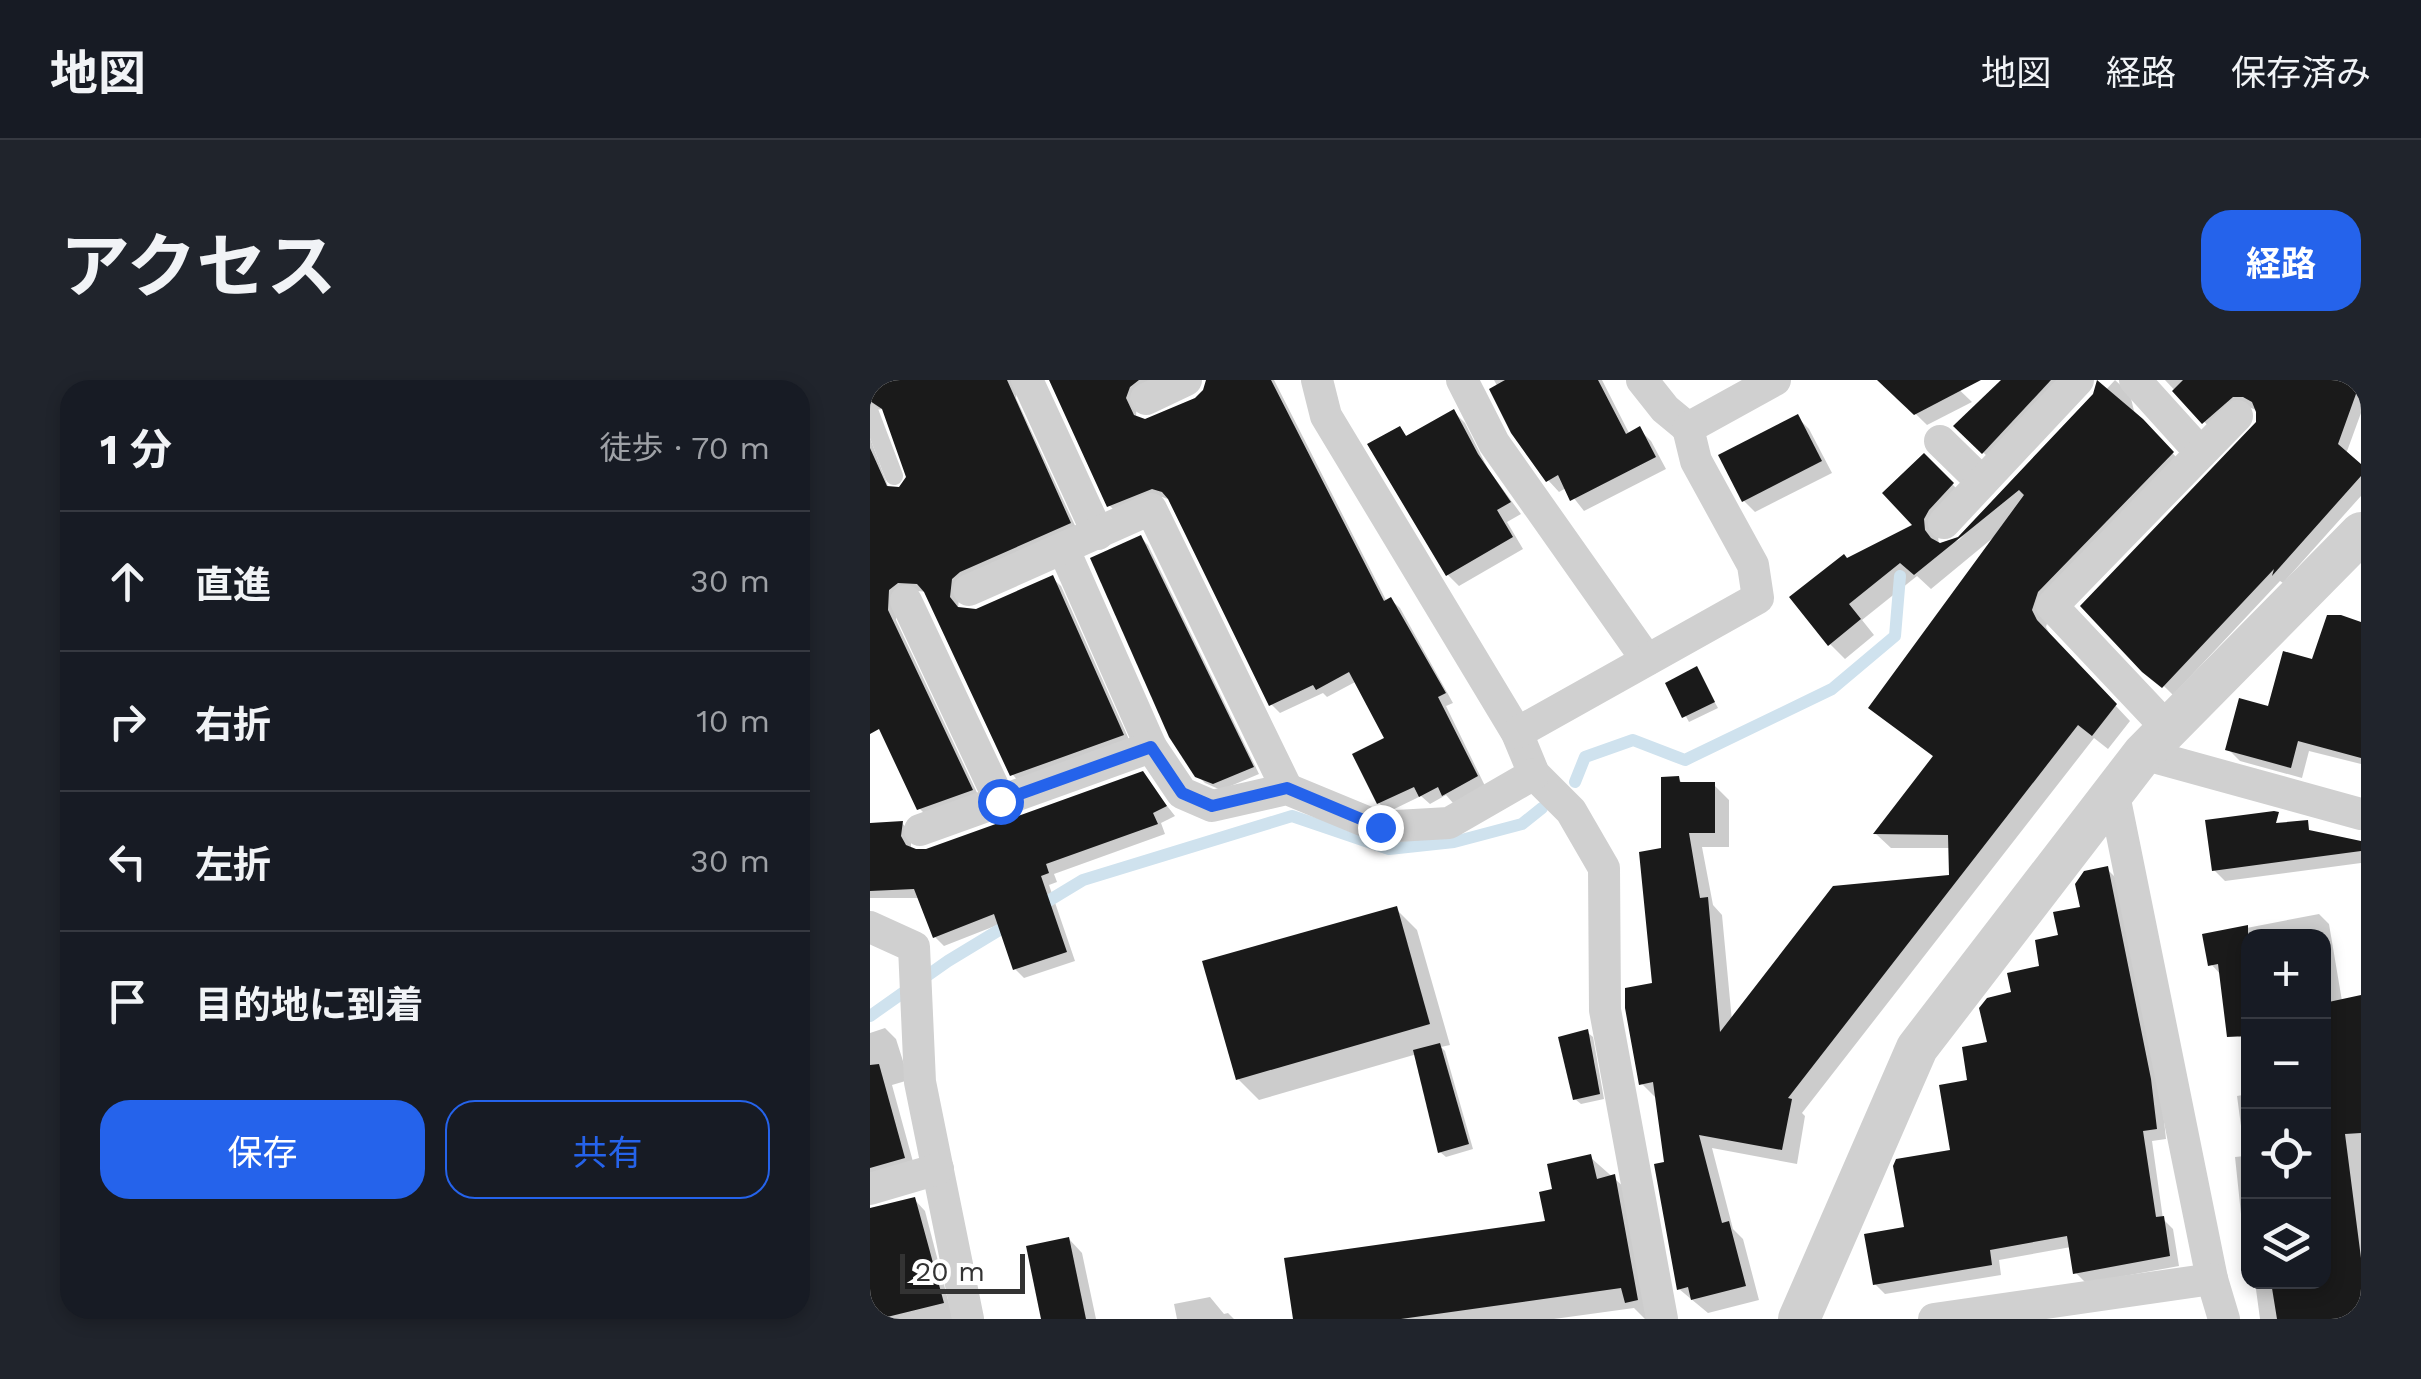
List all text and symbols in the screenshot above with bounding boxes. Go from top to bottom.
text: 地図 [50,45,146,102]
text: 地図 [1981,52,2051,94]
text: 経路 [2106,52,2176,94]
text: 保存済み [2231,52,2371,94]
button: 経路 [2201,210,2361,311]
text: アクセス [60,226,337,308]
text: 1 分 [100,425,172,474]
text: 徒歩 · 70 m [600,429,770,467]
icon: ahead [100,554,155,609]
text: 30 m [690,562,770,600]
text: 直進 [195,563,271,607]
icon: right [100,694,155,749]
text: 10 m [696,702,770,740]
text: 右折 [195,703,271,747]
route start [978,779,1024,825]
route end [1358,805,1404,851]
icon: left [100,834,155,889]
text: 30 m [690,842,770,880]
text: 左折 [195,843,271,887]
map controls [2241,929,2331,1289]
button: + [2241,929,2331,1019]
icon: arrive [100,974,155,1029]
text: 目的地に到着 [195,983,423,1027]
button: − [2241,1019,2331,1109]
button: 保存 [100,1100,425,1199]
button: 共有 [445,1100,770,1199]
button: locate [2241,1109,2331,1199]
button: layers [2241,1199,2331,1289]
scale bar [900,1249,1025,1294]
text: 20 m [915,1255,985,1288]

